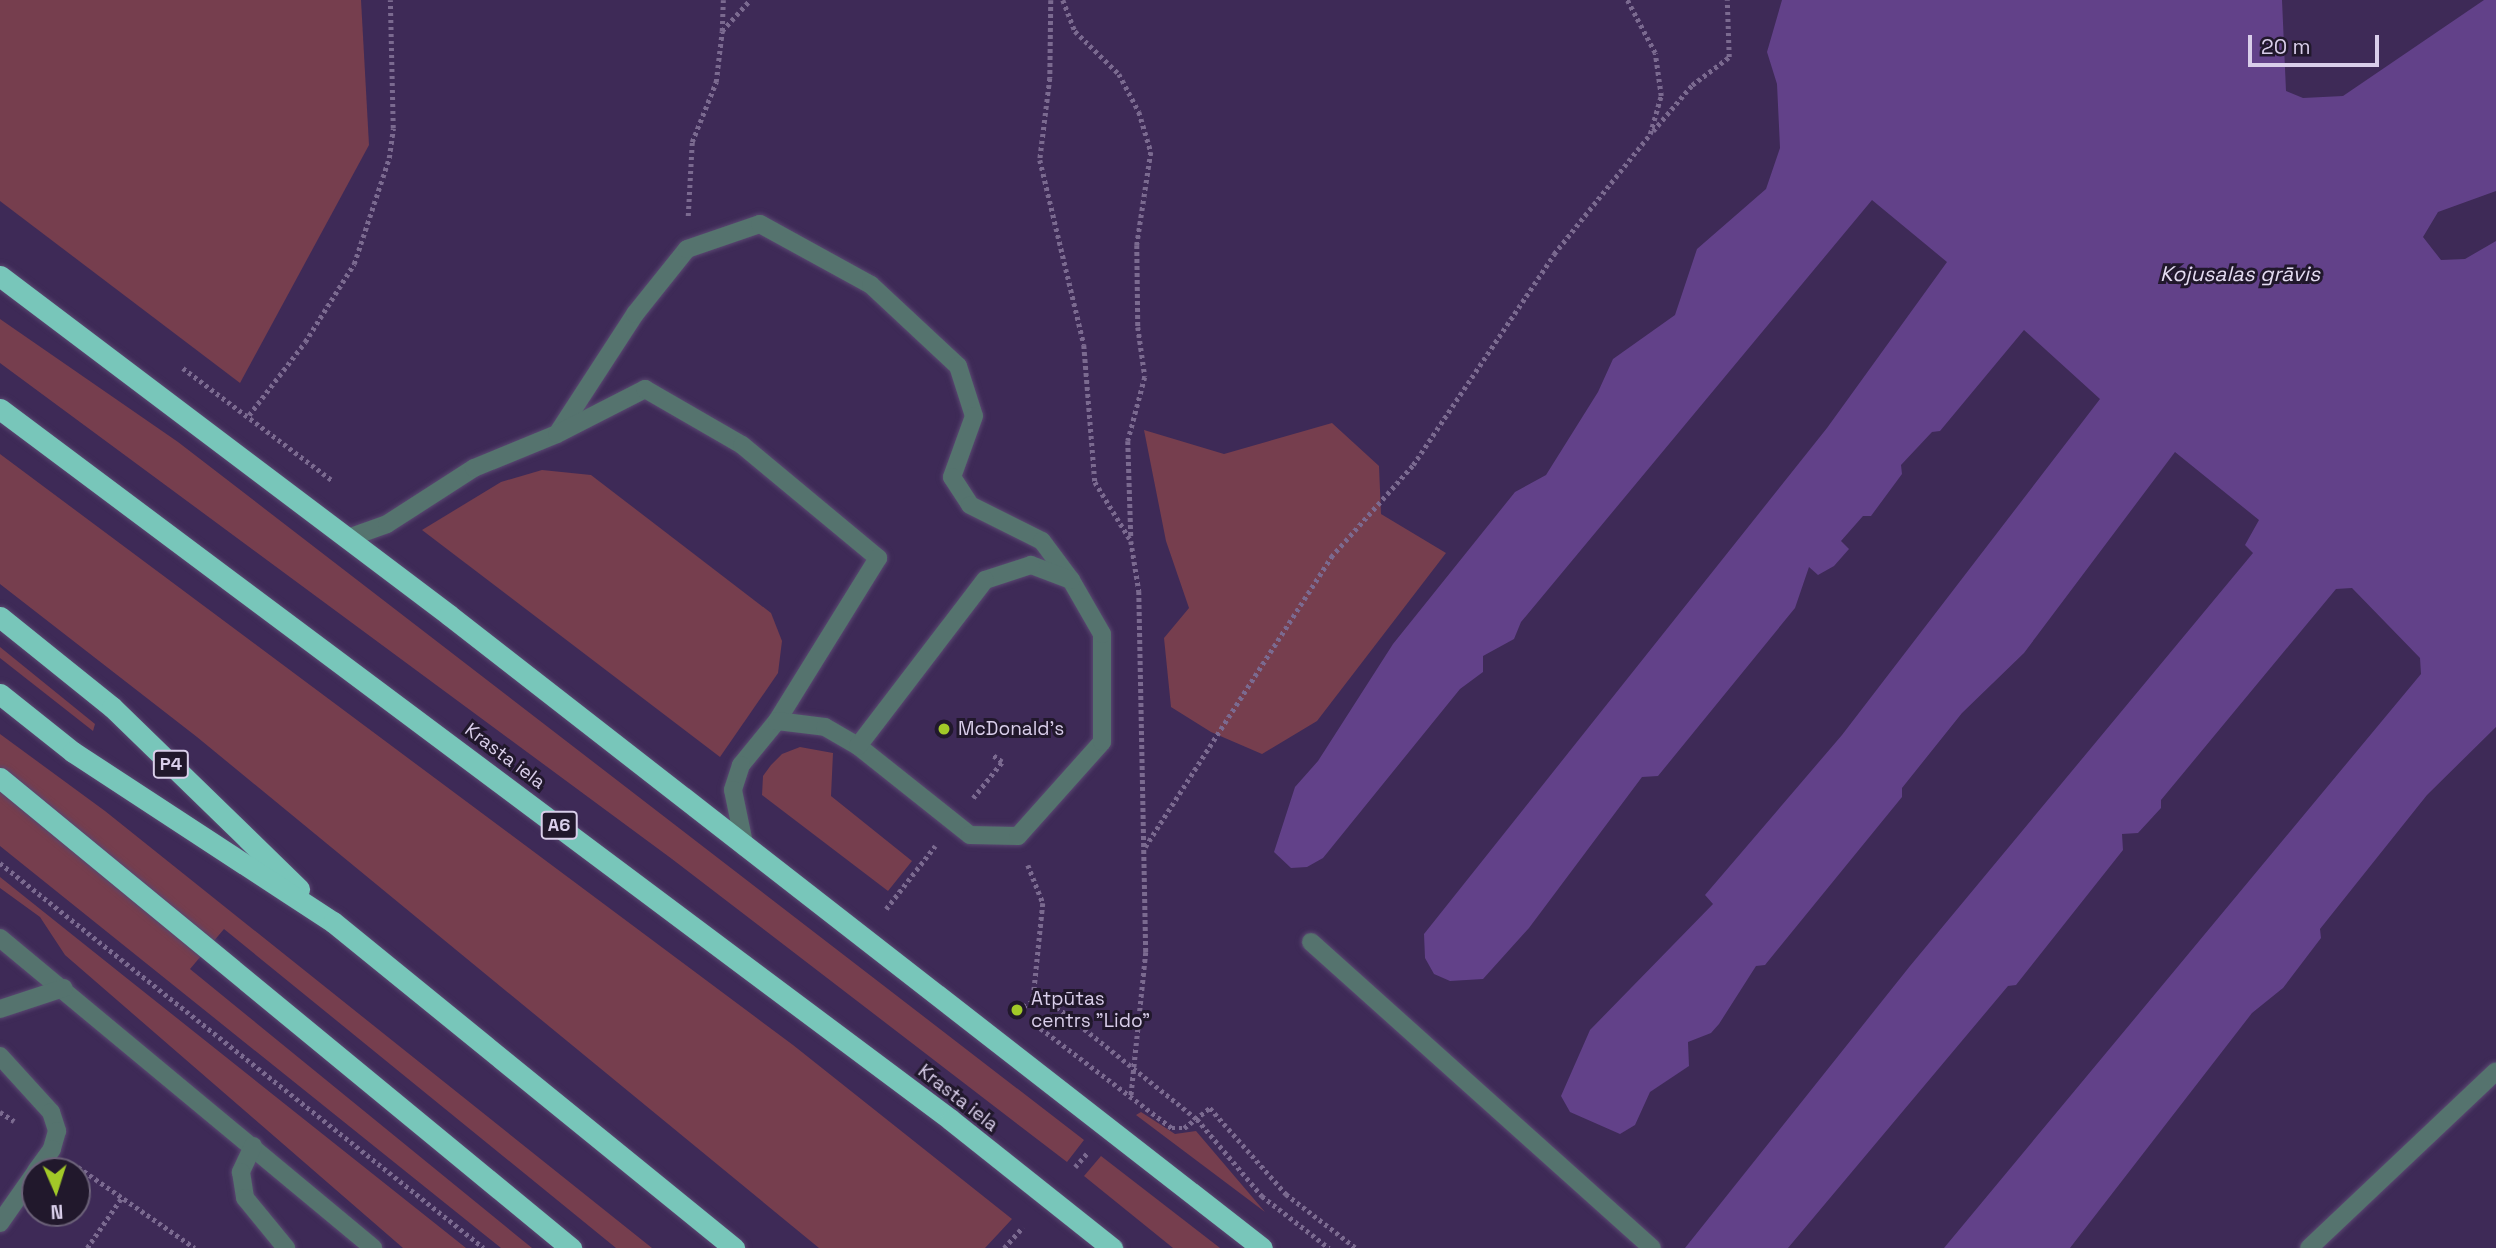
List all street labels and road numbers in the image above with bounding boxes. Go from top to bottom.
street label: Krasta iela [460,718,550,794]
road number: P4 [152,750,190,778]
road number: A6 [540,810,578,840]
street label: Krasta iela [914,1060,1002,1136]

